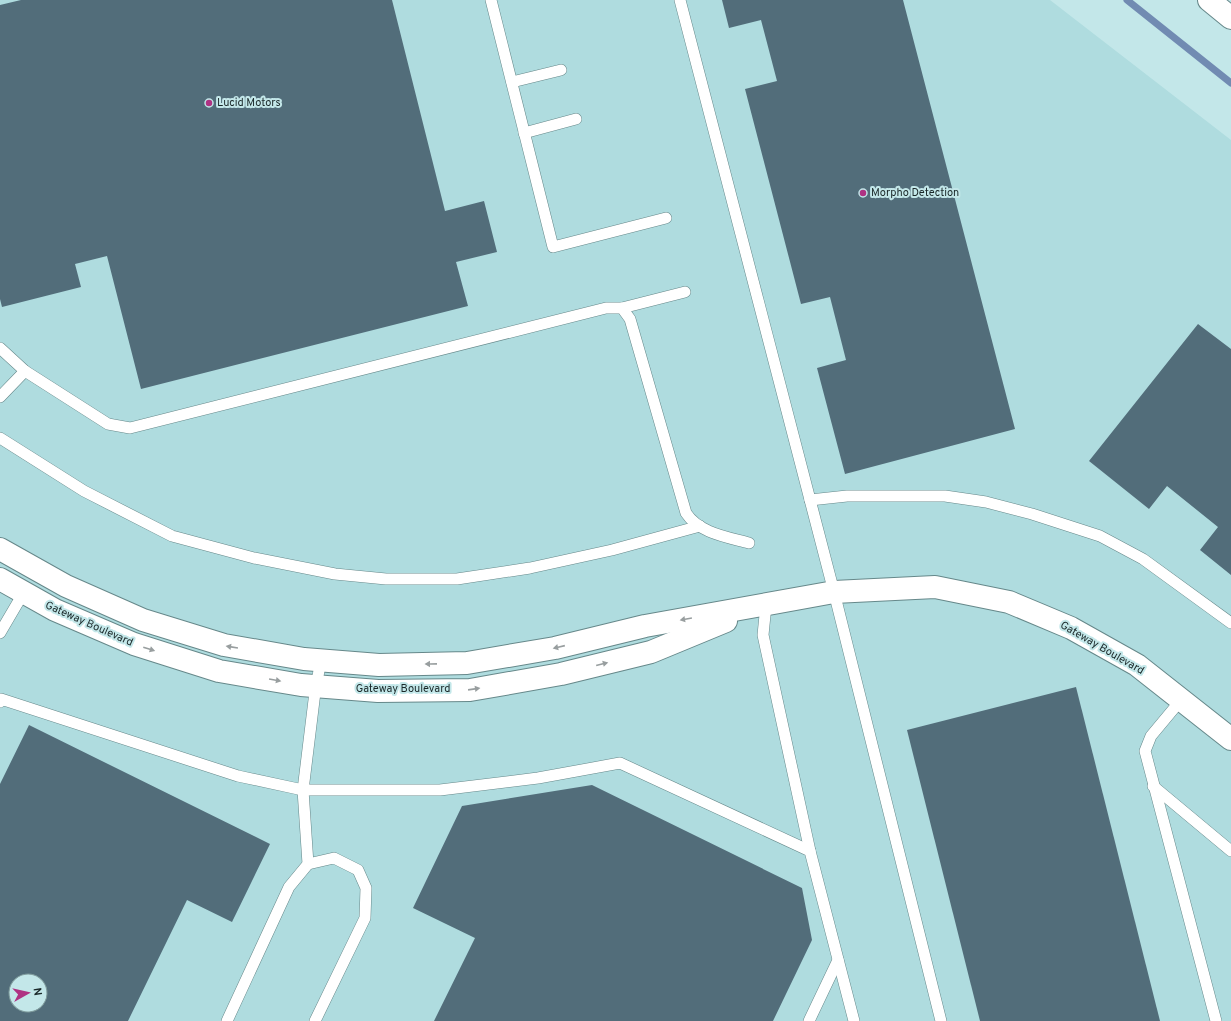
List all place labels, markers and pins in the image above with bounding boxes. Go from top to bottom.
place label: Lucid Motors [217,96,281,110]
marker: Lucid Motors [204,98,214,108]
place label: Morpho Detection [871,186,959,200]
marker: Morpho Detection [858,188,868,198]

